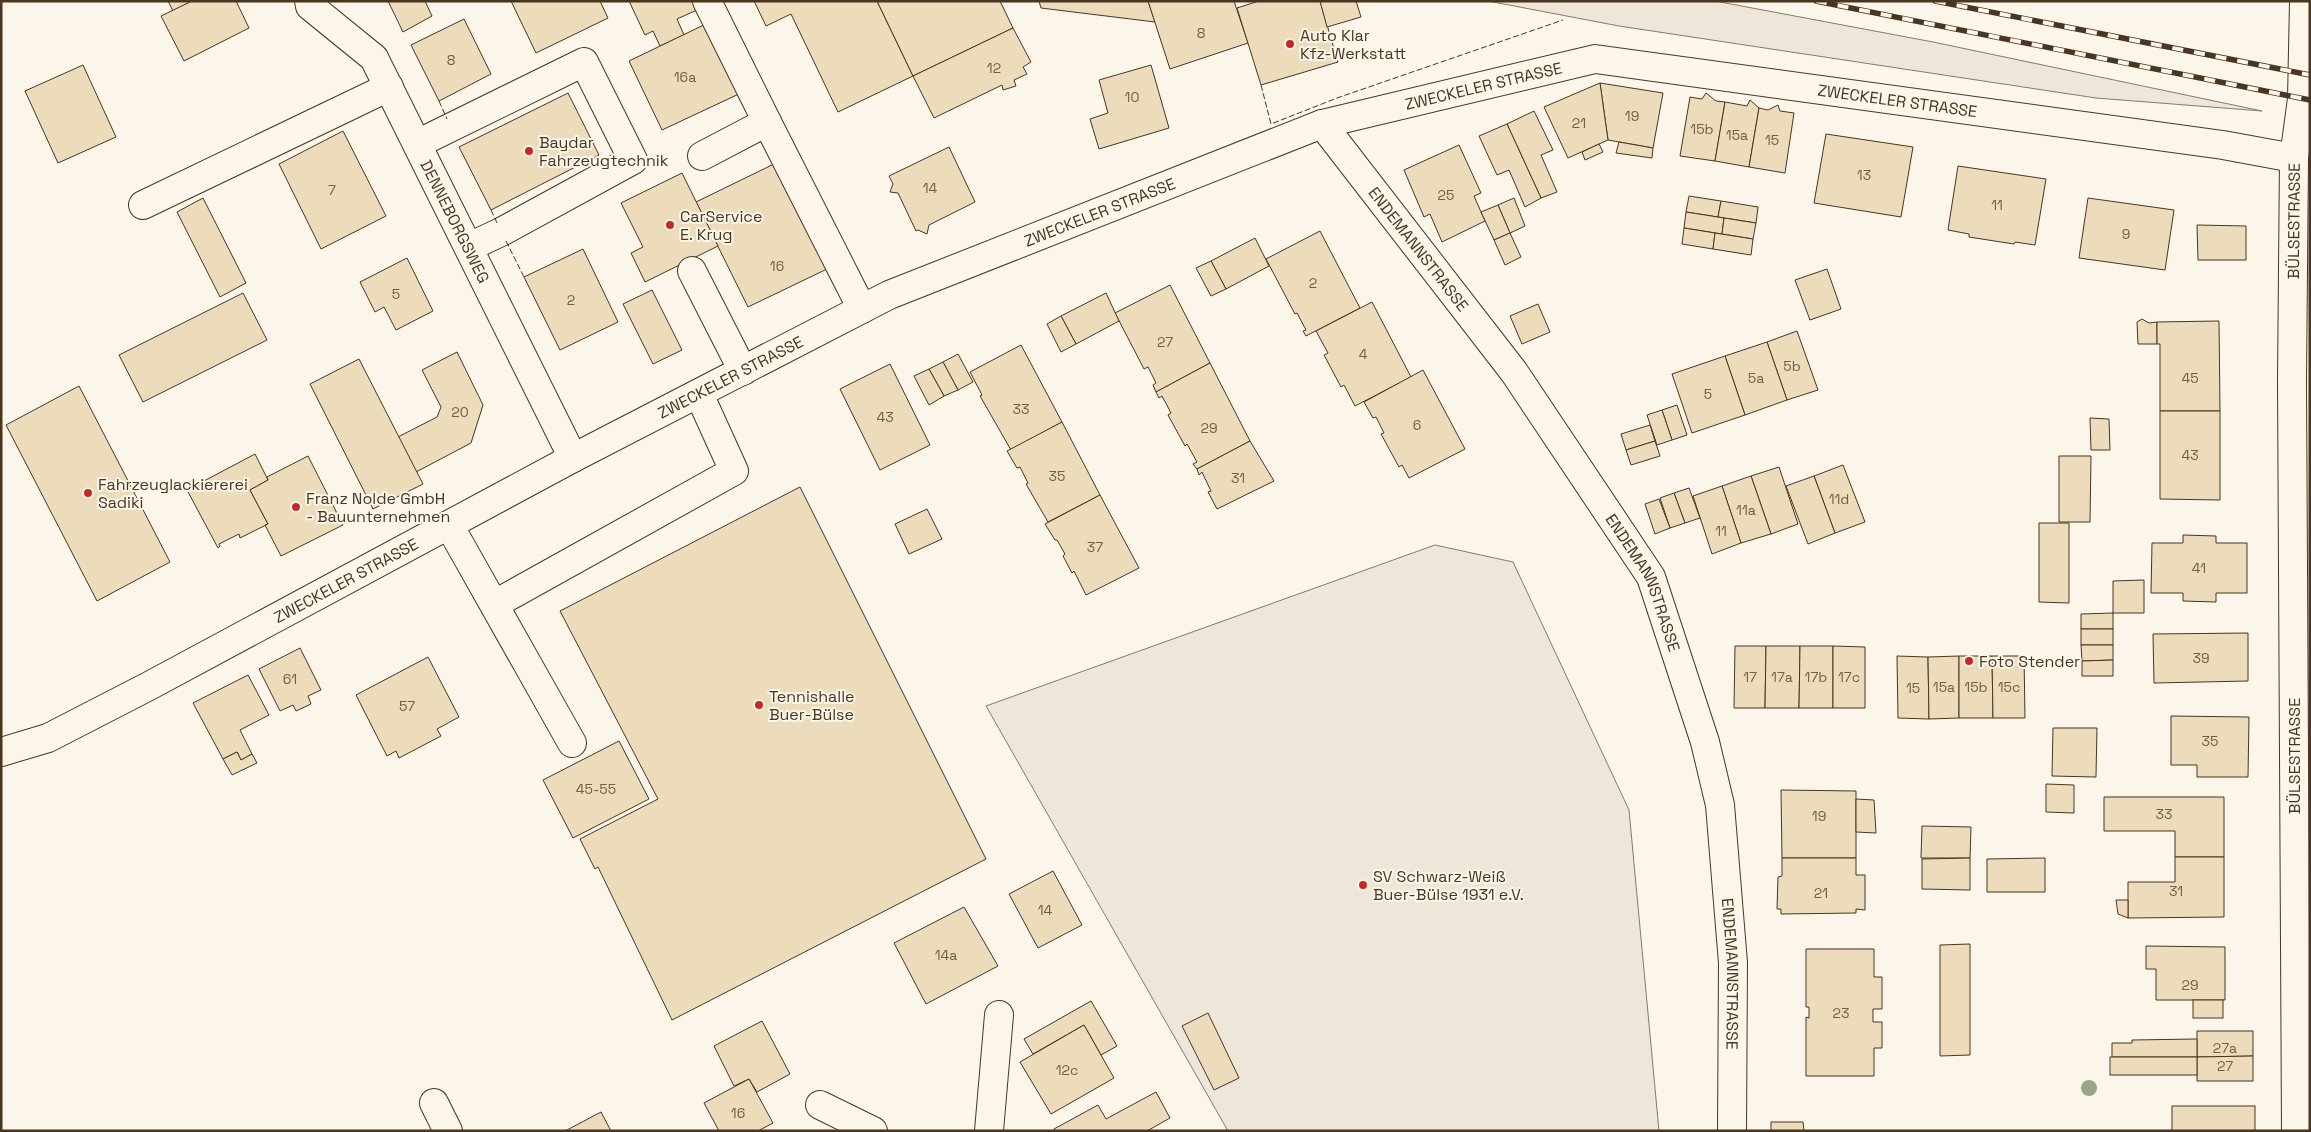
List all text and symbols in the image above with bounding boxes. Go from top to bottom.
house number: 8 [1197,24,1206,42]
place label: Auto Klar Kfz-Werkstatt [1300,25,1406,64]
marker: Auto Klar Kfz-Werkstatt [1284,38,1296,50]
house number: 8 [447,51,456,69]
street label: ZWECKELER STRASSE [1403,57,1564,114]
house number: 12 [987,59,1001,77]
house number: 16a [674,68,696,86]
street label: ZWECKELER STRASSE [1816,79,1979,122]
house number: 10 [1125,88,1139,106]
house number: 19 [1625,107,1639,125]
house number: 21 [1572,114,1586,132]
house number: 15b [1690,120,1714,138]
house number: 15a [1726,126,1748,144]
house number: 15 [1765,131,1779,149]
place label: Baydar Fahrzeugtechnik [539,132,669,171]
marker: Baydar Fahrzeugtechnik [523,145,535,157]
street label: DENNEBORGSWEG [416,156,495,287]
street label: BÜLSESTRASSE [2282,163,2304,279]
house number: 13 [1857,166,1871,184]
street label: ZWECKELER STRASSE [1021,173,1178,251]
house number: 14 [923,179,938,197]
house number: 7 [328,181,336,199]
street label: ENDEMANNSTRASSE [1364,182,1474,315]
house number: 25 [1438,186,1454,204]
house number: 11 [1991,196,2003,214]
place label: CarService E. Krug [680,206,762,245]
marker: CarService E. Krug [664,219,676,231]
house number: 9 [2122,225,2130,243]
house number: 16 [770,257,784,275]
house number: 2 [1309,274,1317,292]
house number: 5 [392,285,400,303]
house number: 2 [567,291,575,309]
street label: ZWECKELER STRASSE [654,331,807,423]
house number: 27 [1157,333,1173,351]
house number: 4 [1359,345,1368,363]
house number: 5b [1783,357,1801,375]
house number: 5a [1748,369,1764,387]
house number: 45 [2181,369,2199,387]
house number: 5 [1704,385,1712,403]
house number: 33 [1013,400,1029,418]
house number: 20 [451,403,469,421]
house number: 43 [876,408,894,426]
house number: 6 [1413,416,1421,434]
house number: 29 [1201,419,1217,437]
house number: 43 [2181,446,2199,464]
house number: 35 [1049,467,1065,485]
house number: 31 [1231,469,1245,487]
place label: Fahrzeuglackiererei Sadiki [98,474,248,513]
marker: Fahrzeuglackiererei Sadiki [82,487,94,499]
place label: Franz Nolde GmbH - Bauunternehmen [306,488,450,527]
house number: 11d [1829,490,1849,508]
marker: Franz Nolde GmbH - Bauunternehmen [290,501,302,513]
house number: 11a [1736,501,1756,519]
street label: ENDEMANNSTRASSE [1601,509,1685,654]
house number: 11 [1715,522,1727,540]
street label: ZWECKELER STRASSE [270,533,422,628]
house number: 37 [1087,538,1103,556]
house number: 41 [2192,559,2206,577]
house number: 39 [2192,649,2210,667]
place label: Foto Stender [1979,651,2080,672]
marker: Foto Stender [1963,655,1975,667]
house number: 17 [1743,668,1757,686]
house number: 17a [1771,668,1793,686]
house number: 17b [1805,668,1827,686]
house number: 17c [1838,668,1860,686]
house number: 61 [283,670,297,688]
house number: 15a [1933,678,1955,696]
house number: 15b [1964,678,1988,696]
house number: 15c [1998,678,2020,696]
house number: 15 [1906,679,1920,697]
place label: Tennishalle Buer-Bülse [769,686,855,725]
house number: 57 [399,697,415,715]
street label: BÜLSESTRASSE [2284,698,2305,814]
marker: Tennishalle Buer-Bülse [753,699,765,711]
house number: 35 [2202,732,2218,750]
house number: 45-55 [576,780,616,798]
house number: 33 [2156,805,2172,823]
house number: 19 [1812,807,1826,825]
place label: SV Schwarz-Weiß Buer-Bülse 1931 e.V. [1373,866,1524,905]
marker: SV Schwarz-Weiß Buer-Bülse 1931 e.V. [1357,879,1369,891]
house number: 31 [2169,882,2183,900]
house number: 21 [1814,884,1828,902]
street label: ENDEMANNSTRASSE [1717,897,1744,1050]
house number: 14 [1038,901,1053,919]
house number: 14a [935,946,957,964]
house number: 29 [2182,976,2198,994]
house number: 23 [1833,1004,1849,1022]
house number: 27a [2213,1039,2237,1057]
house number: 27 [2217,1057,2233,1075]
house number: 12c [1056,1061,1078,1079]
house number: 16 [731,1104,745,1122]

